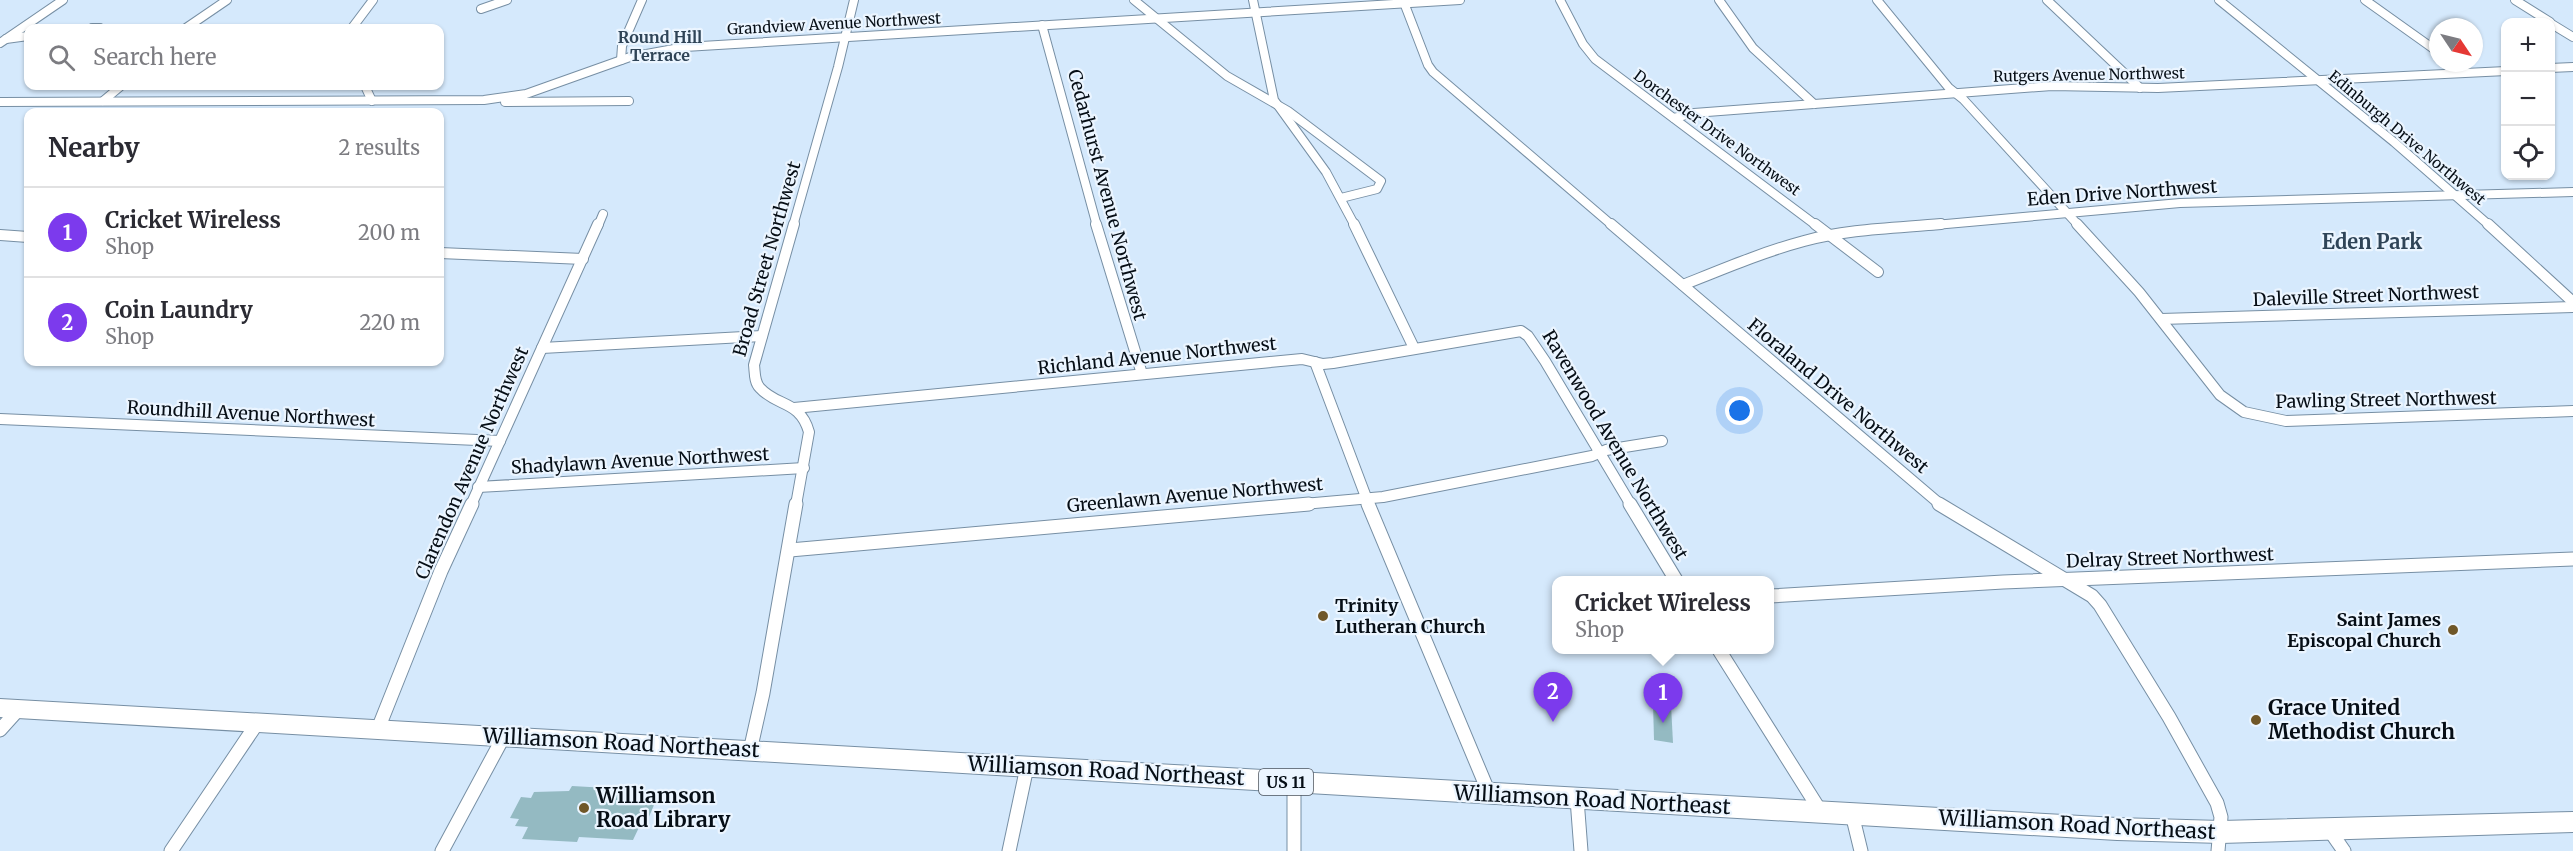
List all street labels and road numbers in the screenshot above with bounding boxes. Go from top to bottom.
street label: Grandview Avenue Northwest [727,8,941,39]
street label: Rutgers Avenue Northwest [1993,63,2185,86]
street label: Dorchester Drive Northwest [1630,66,1804,200]
street label: Edinburgh Drive Northwest [2325,66,2490,209]
street label: Cedarhurst Avenue Northwest [1063,67,1152,323]
street label: Broad Street Northwest [728,158,805,359]
street label: Eden Drive Northwest [2026,174,2218,211]
street label: Daleville Street Northwest [2252,280,2480,311]
street label: Floraland Drive Northwest [1743,313,1934,478]
street label: Ravenwood Avenue Northwest [1538,326,1693,564]
street label: Richland Avenue Northwest [1036,332,1278,379]
street label: Clarendon Avenue Northwest [410,343,533,583]
street label: Pawling Street Northwest [2275,386,2497,413]
street label: Roundhill Avenue Northwest [126,396,376,431]
street label: Shadylawn Avenue Northwest [510,442,770,479]
street label: Greenlawn Avenue Northwest [1066,472,1324,517]
street label: Delray Street Northwest [2066,542,2274,573]
street label: Williamson Road Northeast [481,722,760,763]
street label: Williamson Road Northeast [966,750,1245,791]
road number: US 11 [1259,769,1313,795]
street label: Williamson Road Northeast [1452,779,1731,820]
street label: Williamson Road Northeast [1937,804,2216,845]

